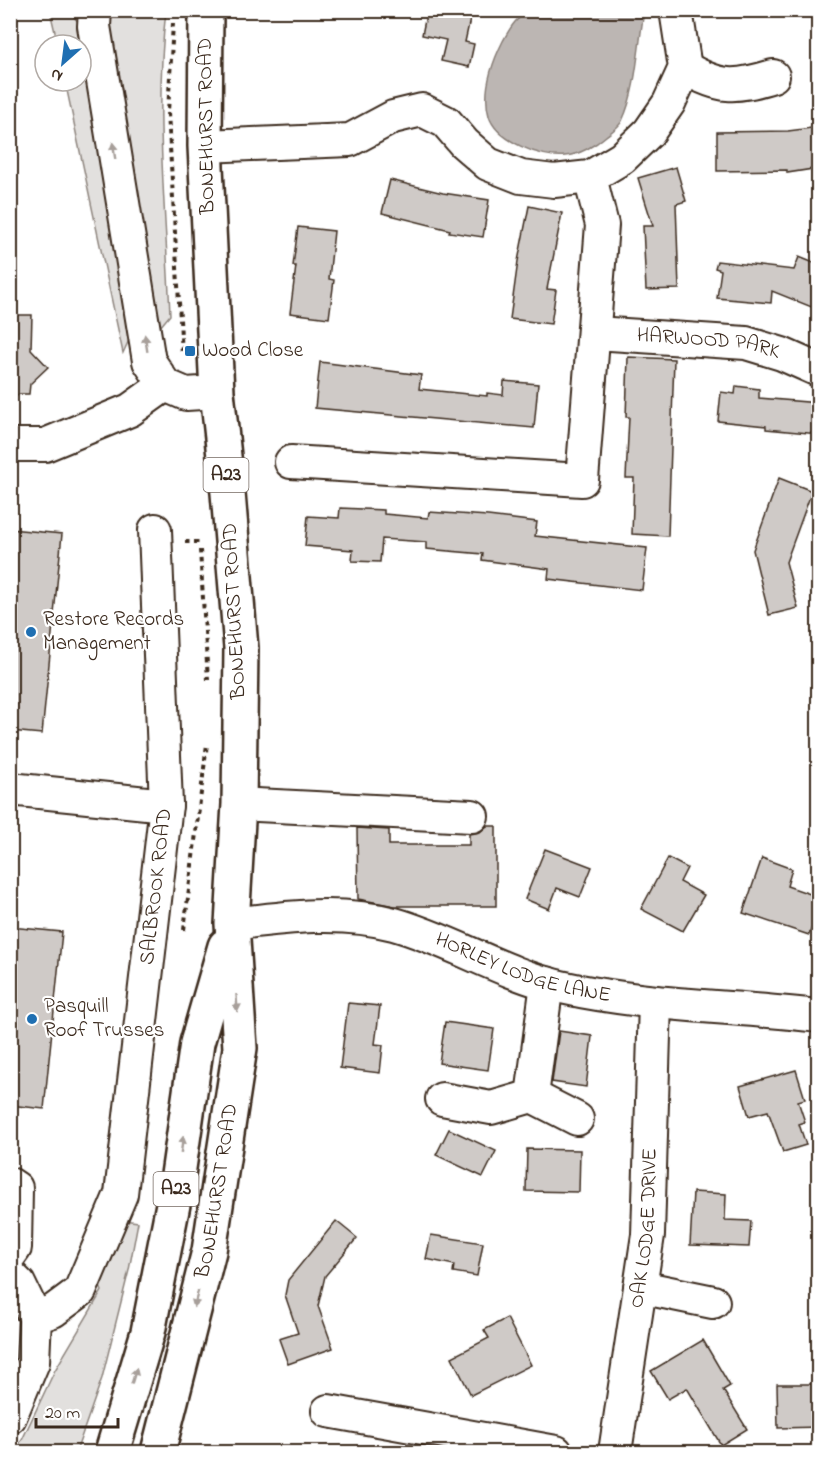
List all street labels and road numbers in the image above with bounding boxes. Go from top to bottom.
street label: BONEHURST ROAD [190,37,224,216]
street label: HARWOOD PARK [636,321,784,368]
road number: A23 [204,458,248,492]
street label: BONEHURST ROAD [215,522,255,701]
street label: SALBROOK ROAD [133,807,180,966]
street label: HORLEY LODGE LANE [430,925,613,1011]
street label: BONEHURST ROAD [187,1101,246,1283]
street label: OAK LODGE DRIVE [622,1148,666,1310]
road number: A23 [154,1172,198,1206]

